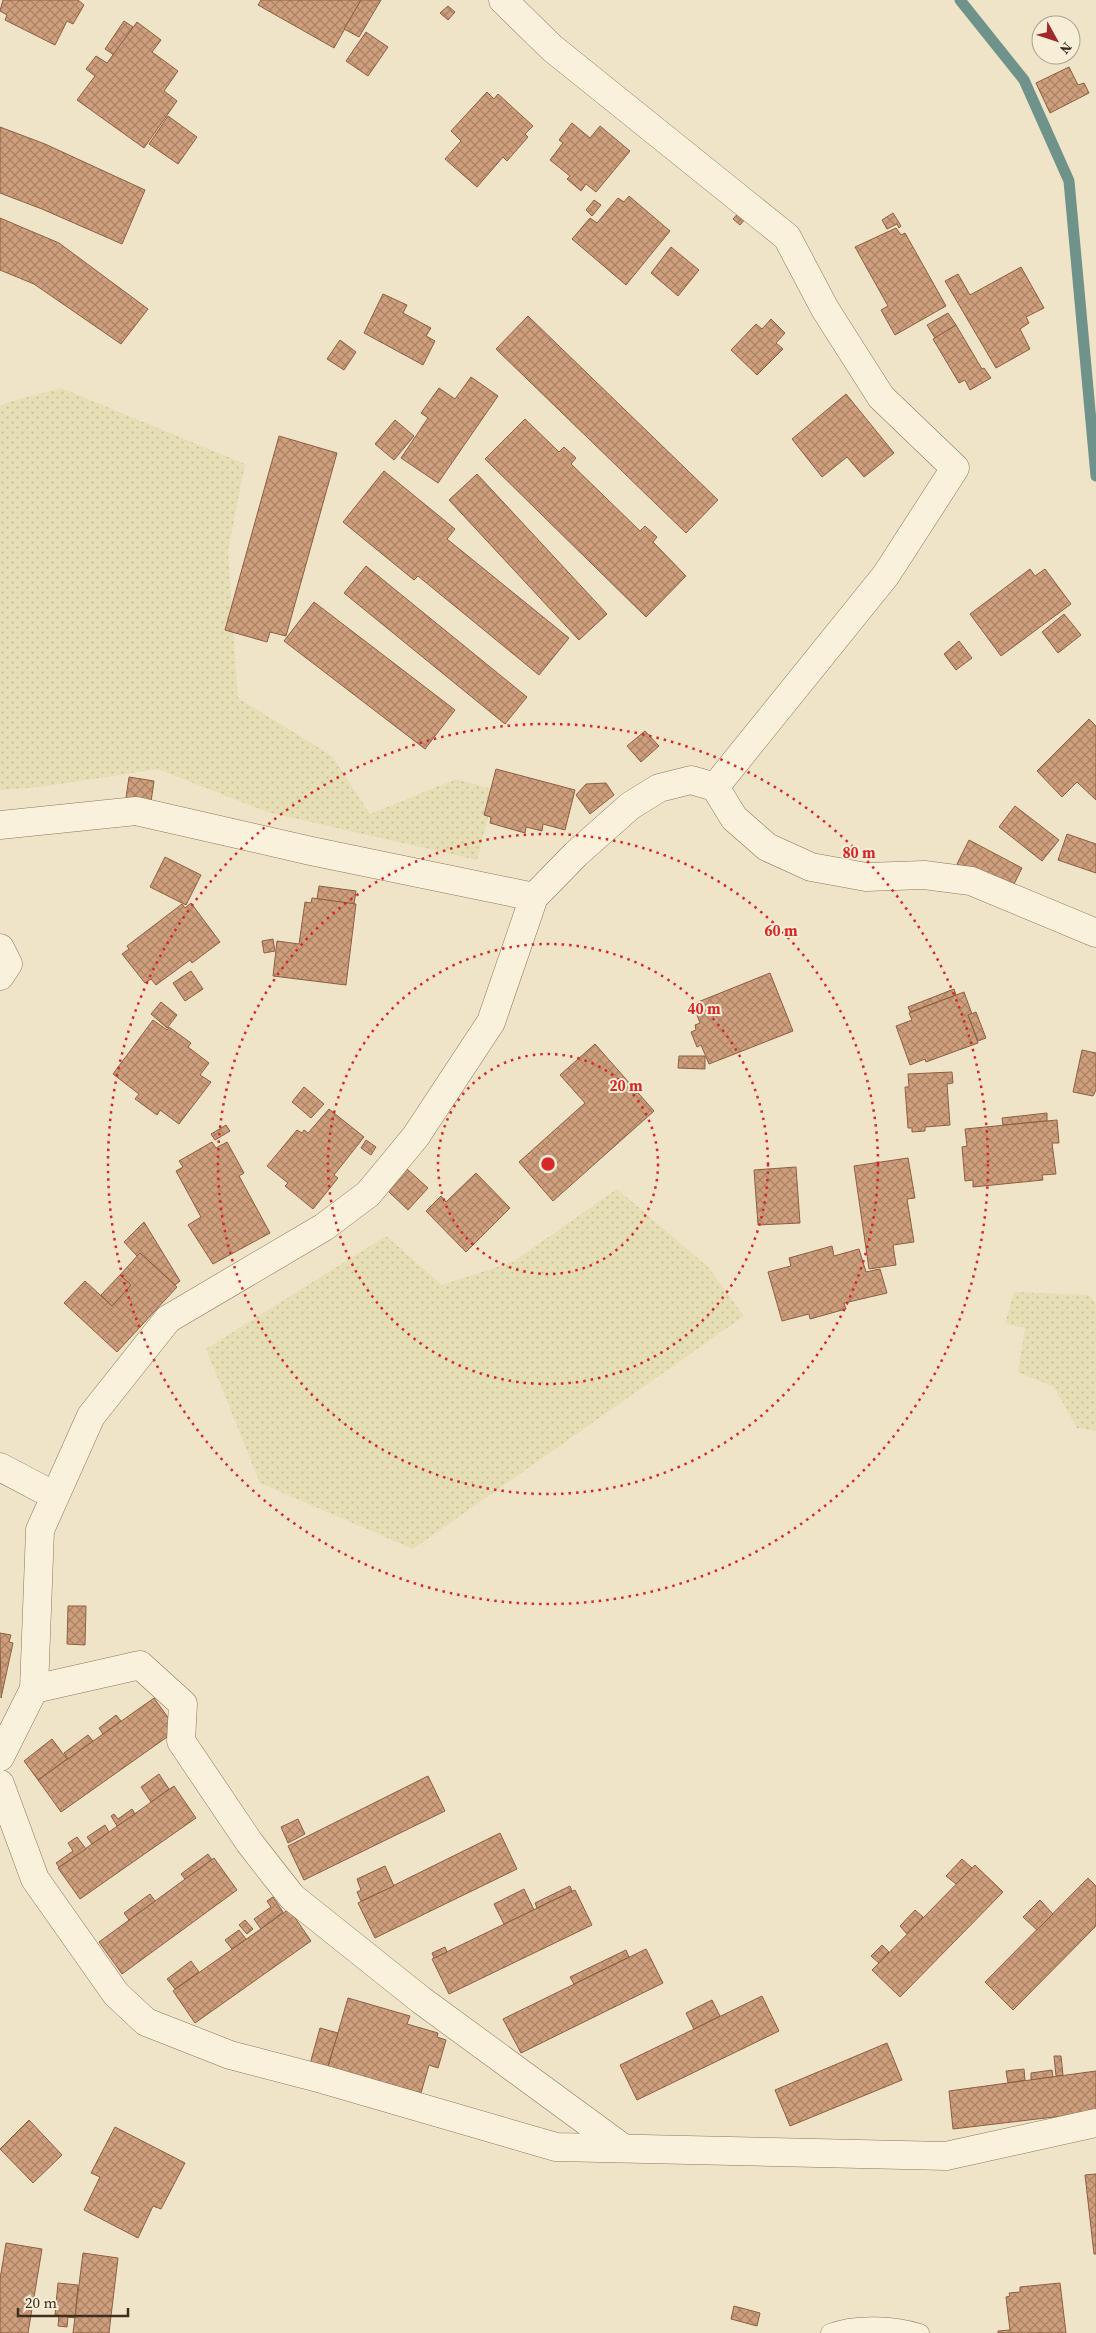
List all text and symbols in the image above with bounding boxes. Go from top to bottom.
north arrow [1031,15,1081,65]
text: N [1055,38,1077,59]
text: 80 m [842,842,876,863]
text: 60 m [764,920,798,941]
text: 40 m [687,998,721,1019]
text: 20 m [609,1075,643,1096]
centre of rings [539,1155,557,1173]
scale bar [18,2286,128,2318]
text: 20 m [25,2292,57,2313]

